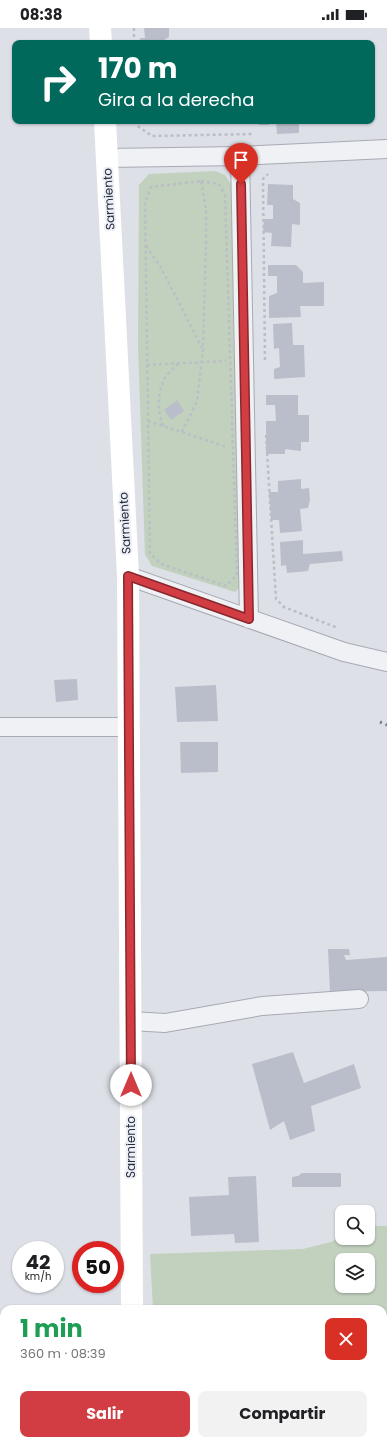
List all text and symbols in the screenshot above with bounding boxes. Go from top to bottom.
text: 08:38 [20,4,63,25]
text: 170 m [98,49,177,88]
icon: right [32,56,84,108]
text: Gira a la derecha [98,87,254,112]
pin [224,143,258,184]
icon: arrive [230,149,252,171]
street label: Sarmiento [98,167,119,230]
street label: Sarmiento [114,491,135,554]
position arrow [110,1064,152,1106]
street label: Sarmiento [122,1116,139,1178]
map controls [335,1205,375,1293]
button: search [335,1205,375,1245]
speed limit sign: 50 [72,1241,124,1293]
text: 42 [26,1248,50,1276]
button: layers [335,1253,375,1293]
text: km/h [25,1269,51,1284]
text: 1 min [20,1312,83,1345]
button: close [325,1318,367,1360]
text: 360 m · 08:39 [20,1344,106,1363]
button: Salir [20,1391,190,1437]
button: Compartir [198,1391,367,1437]

